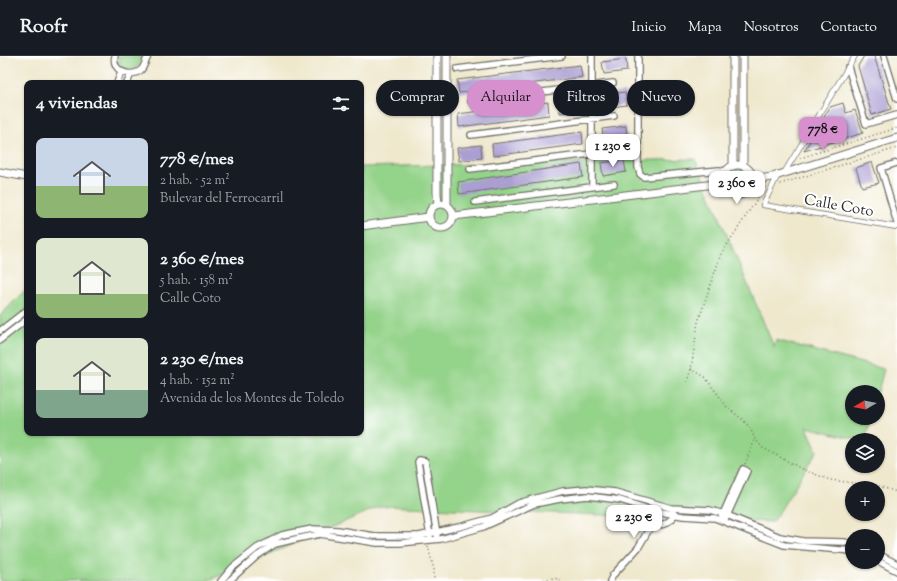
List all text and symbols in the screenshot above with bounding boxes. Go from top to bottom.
text: Roofr [20,14,68,41]
text: Inicio [632,18,666,38]
text: Mapa [688,18,722,38]
text: Nosotros [744,18,799,38]
text: Contacto [821,18,877,38]
chip: Comprar [376,80,459,116]
chip: Alquilar [467,80,545,116]
chip: Filtros [553,80,619,116]
chip: Nuevo [627,80,695,116]
text: 4 viviendas [36,92,117,116]
icon: filters [330,93,352,115]
pin: 778 € [795,117,851,151]
text: 778 € [808,121,838,139]
pin: 1 230 € [576,134,650,168]
text: 1 230 € [595,138,631,156]
text: 778 €/mes [160,148,234,172]
icon: home [68,154,116,202]
pin: 2 360 € [700,171,774,205]
text: 2 hab. · 52 m² [160,172,230,190]
text: 2 360 € [718,175,756,193]
text: Bulevar del Ferrocarril [160,190,284,208]
street label: Calle Coto [802,190,875,223]
text: 2 360 €/mes [160,248,244,272]
icon: home [68,254,116,302]
text: 5 hab. · 158 m² [160,272,233,290]
text: Calle Coto [160,290,221,308]
text: 2 230 €/mes [160,348,243,372]
icon: home [68,354,116,402]
text: 4 hab. · 152 m² [160,372,235,390]
north arrow [845,385,885,425]
map controls [845,385,885,569]
text: Avenida de los Montes de Toledo [160,390,344,408]
button: layers [845,433,885,473]
button: + [845,481,885,521]
pin: 2 230 € [597,505,671,539]
text: 2 230 € [615,509,653,527]
button: − [845,529,885,569]

